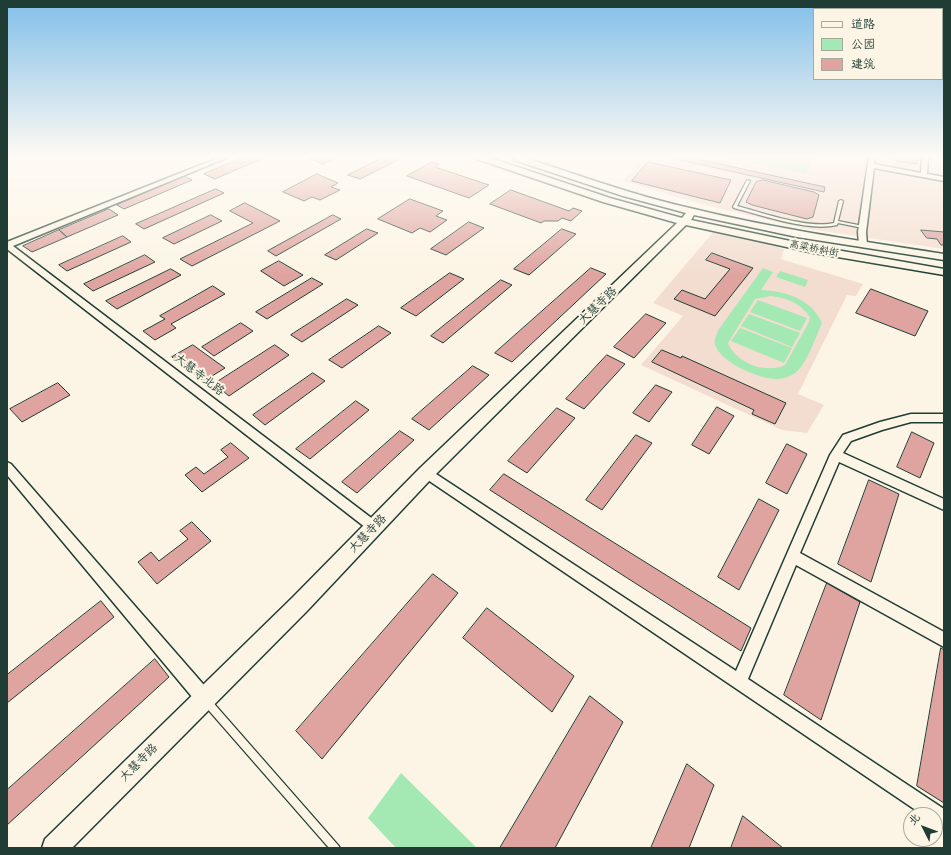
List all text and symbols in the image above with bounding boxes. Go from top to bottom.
legend [813,8,943,80]
text: 道路 [851,17,875,32]
text: 公园 [851,37,875,52]
text: 建筑 [851,57,875,72]
street label: 高粱桥斜街 [788,238,840,260]
street label: 大慧寺路 [576,284,620,328]
street label: 大慧寺北路 [171,351,227,399]
street label: 大慧寺路 [346,512,390,556]
street label: 大慧寺路 [117,741,161,785]
north arrow [903,807,943,847]
text: 北 [906,811,923,828]

